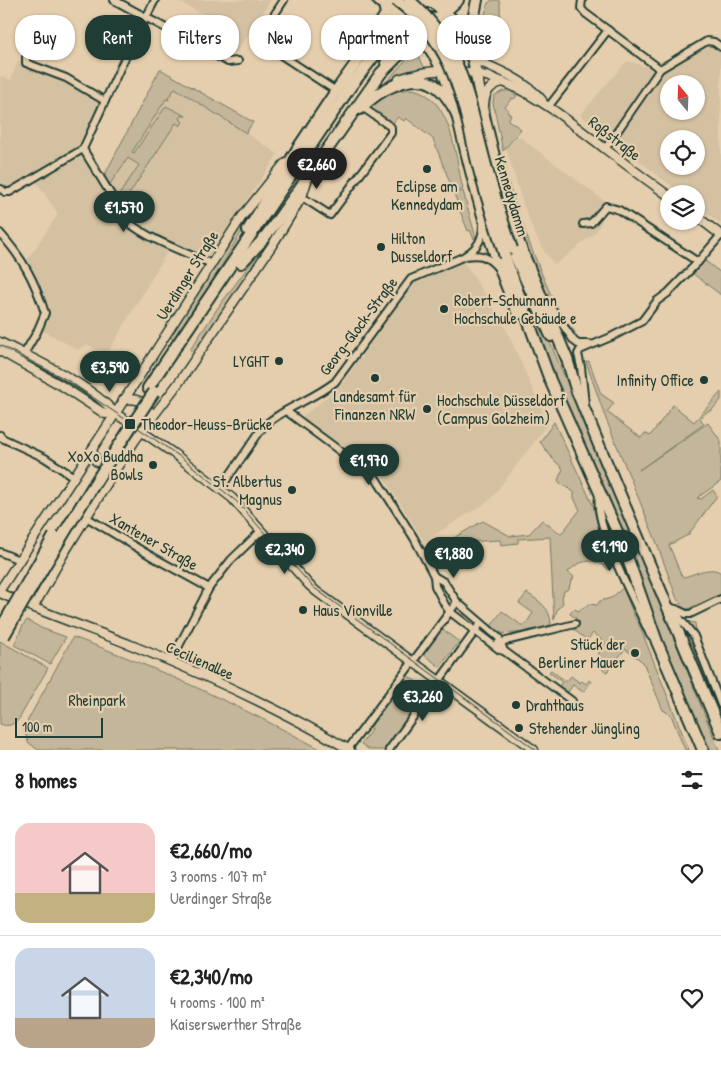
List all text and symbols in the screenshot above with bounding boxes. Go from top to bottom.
chip: Buy [15,15,75,60]
chip: Rent [85,15,151,60]
chip: Filters [161,15,239,60]
chip: New [249,15,311,60]
chip: Apartment [321,15,427,60]
chip: House [437,15,510,60]
north arrow [660,75,705,120]
map controls [660,75,705,230]
street label: Roßstraße [584,111,646,166]
button: locate [660,130,705,175]
pin: €2,660 [276,148,358,190]
text: €2,660 [298,153,336,175]
street label: Kennedydamm [489,153,535,239]
marker: Eclipse am Kennedydam [421,163,433,175]
place label: Eclipse am Kennedydam [391,175,463,215]
button: layers [660,185,705,230]
pin: €1,570 [83,190,165,233]
text: €1,570 [105,196,143,218]
street label: Uerdinger Straße [151,225,224,324]
place label: Hilton Dusseldorf [391,227,453,267]
marker: Hilton Dusseldorf [375,241,387,253]
street label: Georg-Glock-Straße [314,272,403,380]
place label: Robert-Schumann Hochschule Gebäude e [454,289,577,329]
marker: Robert-Schumann Hochschule Gebäude e [438,303,450,315]
pin: €3,590 [69,350,151,393]
place label: LYGHT [233,350,270,372]
marker: LYGHT [273,355,285,367]
text: €3,590 [91,356,129,378]
place label: Infinity Office [616,369,695,391]
marker: Landesamt für Finanzen NRW [369,372,381,384]
marker: Infinity Office [698,374,710,386]
place label: Landesamt für Finanzen NRW [334,385,416,425]
place label: Hochschule Düsseldorf (Campus Golzheim) [437,389,565,429]
marker: Hochschule Düsseldorf (Campus Golzheim) [421,403,433,415]
place label: Theodor-Heuss-Brücke [141,413,273,435]
marker: Theodor-Heuss-Brücke [123,417,137,431]
pin: €1,970 [328,444,410,486]
place label: XoXo Buddha Bowls [67,445,143,485]
text: €1,970 [350,449,388,471]
marker: XoXo Buddha Bowls [147,459,159,471]
place label: St. Albertus Magnus [213,470,282,510]
marker: St. Albertus Magnus [286,484,298,496]
street label: Xantener Straße [106,507,203,575]
pin: €1,190 [569,530,651,572]
pin: €2,340 [244,532,326,575]
text: €1,190 [592,535,628,557]
pin: €1,880 [413,536,495,579]
text: €2,340 [266,538,304,560]
text: €1,880 [435,542,473,564]
place label: Haus Vionville [313,599,393,621]
marker: Haus Vionville [297,604,309,616]
place label: Stück der Berliner Mauer [538,633,625,673]
street label: Cecilienallee [163,635,238,685]
marker: Stück der Berliner Mauer [629,647,641,659]
pin: €3,260 [382,680,464,722]
text: €3,260 [403,685,443,707]
park label: Rheinpark [68,689,126,711]
place label: Drahthaus [526,694,584,716]
marker: Drahthaus [510,699,522,711]
scale bar [15,715,102,738]
text: 100 m [22,717,52,736]
place label: Stehender Jüngling [529,717,640,739]
marker: Stehender Jüngling [513,722,525,734]
text: 8 homes [15,766,77,795]
icon: filters [678,766,706,794]
text: €2,660/mo [170,836,252,865]
icon: home [55,843,115,903]
icon: heart [678,859,706,887]
text: 3 rooms · 107 m² [170,865,267,887]
text: Uerdinger Straße [170,887,272,909]
text: €2,340/mo [170,962,253,991]
icon: home [55,968,115,1028]
icon: heart [678,984,706,1012]
text: 4 rooms · 100 m² [170,991,265,1013]
text: Kaiserswerther Straße [170,1013,302,1035]

